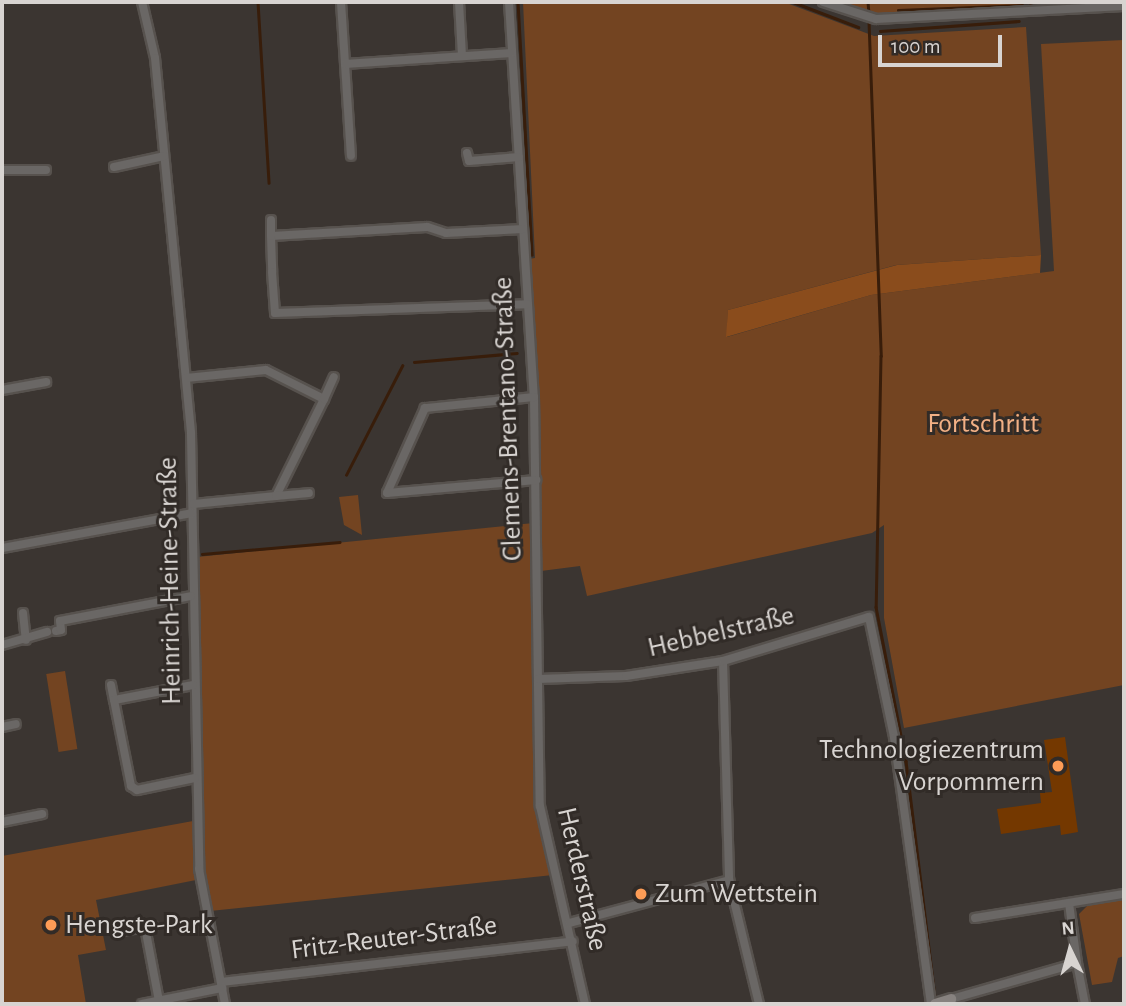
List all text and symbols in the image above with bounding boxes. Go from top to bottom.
scale bar [881,21,1005,65]
text: 100 m [891,36,941,57]
street label: Clemens-Brentano-Straße [486,276,530,562]
park label: Fortschritt [927,407,1039,441]
street label: Heinrich-Heine-Straße [151,457,189,705]
street label: Hebbelstraße [644,599,798,665]
place label: Technologiezentrum Vorpommern [819,733,1044,799]
marker: Technologiezentrum Vorpommern [1050,758,1066,774]
street label: Herderstraße [549,804,615,954]
place label: Zum Wettstein [655,877,818,911]
marker: Zum Wettstein [633,886,649,902]
place label: Hengste-Park [65,908,212,942]
street label: Fritz-Reuter-Straße [289,909,499,967]
north arrow [1035,915,1105,985]
marker: Hengste-Park [43,917,59,933]
text: N [1061,919,1076,939]

